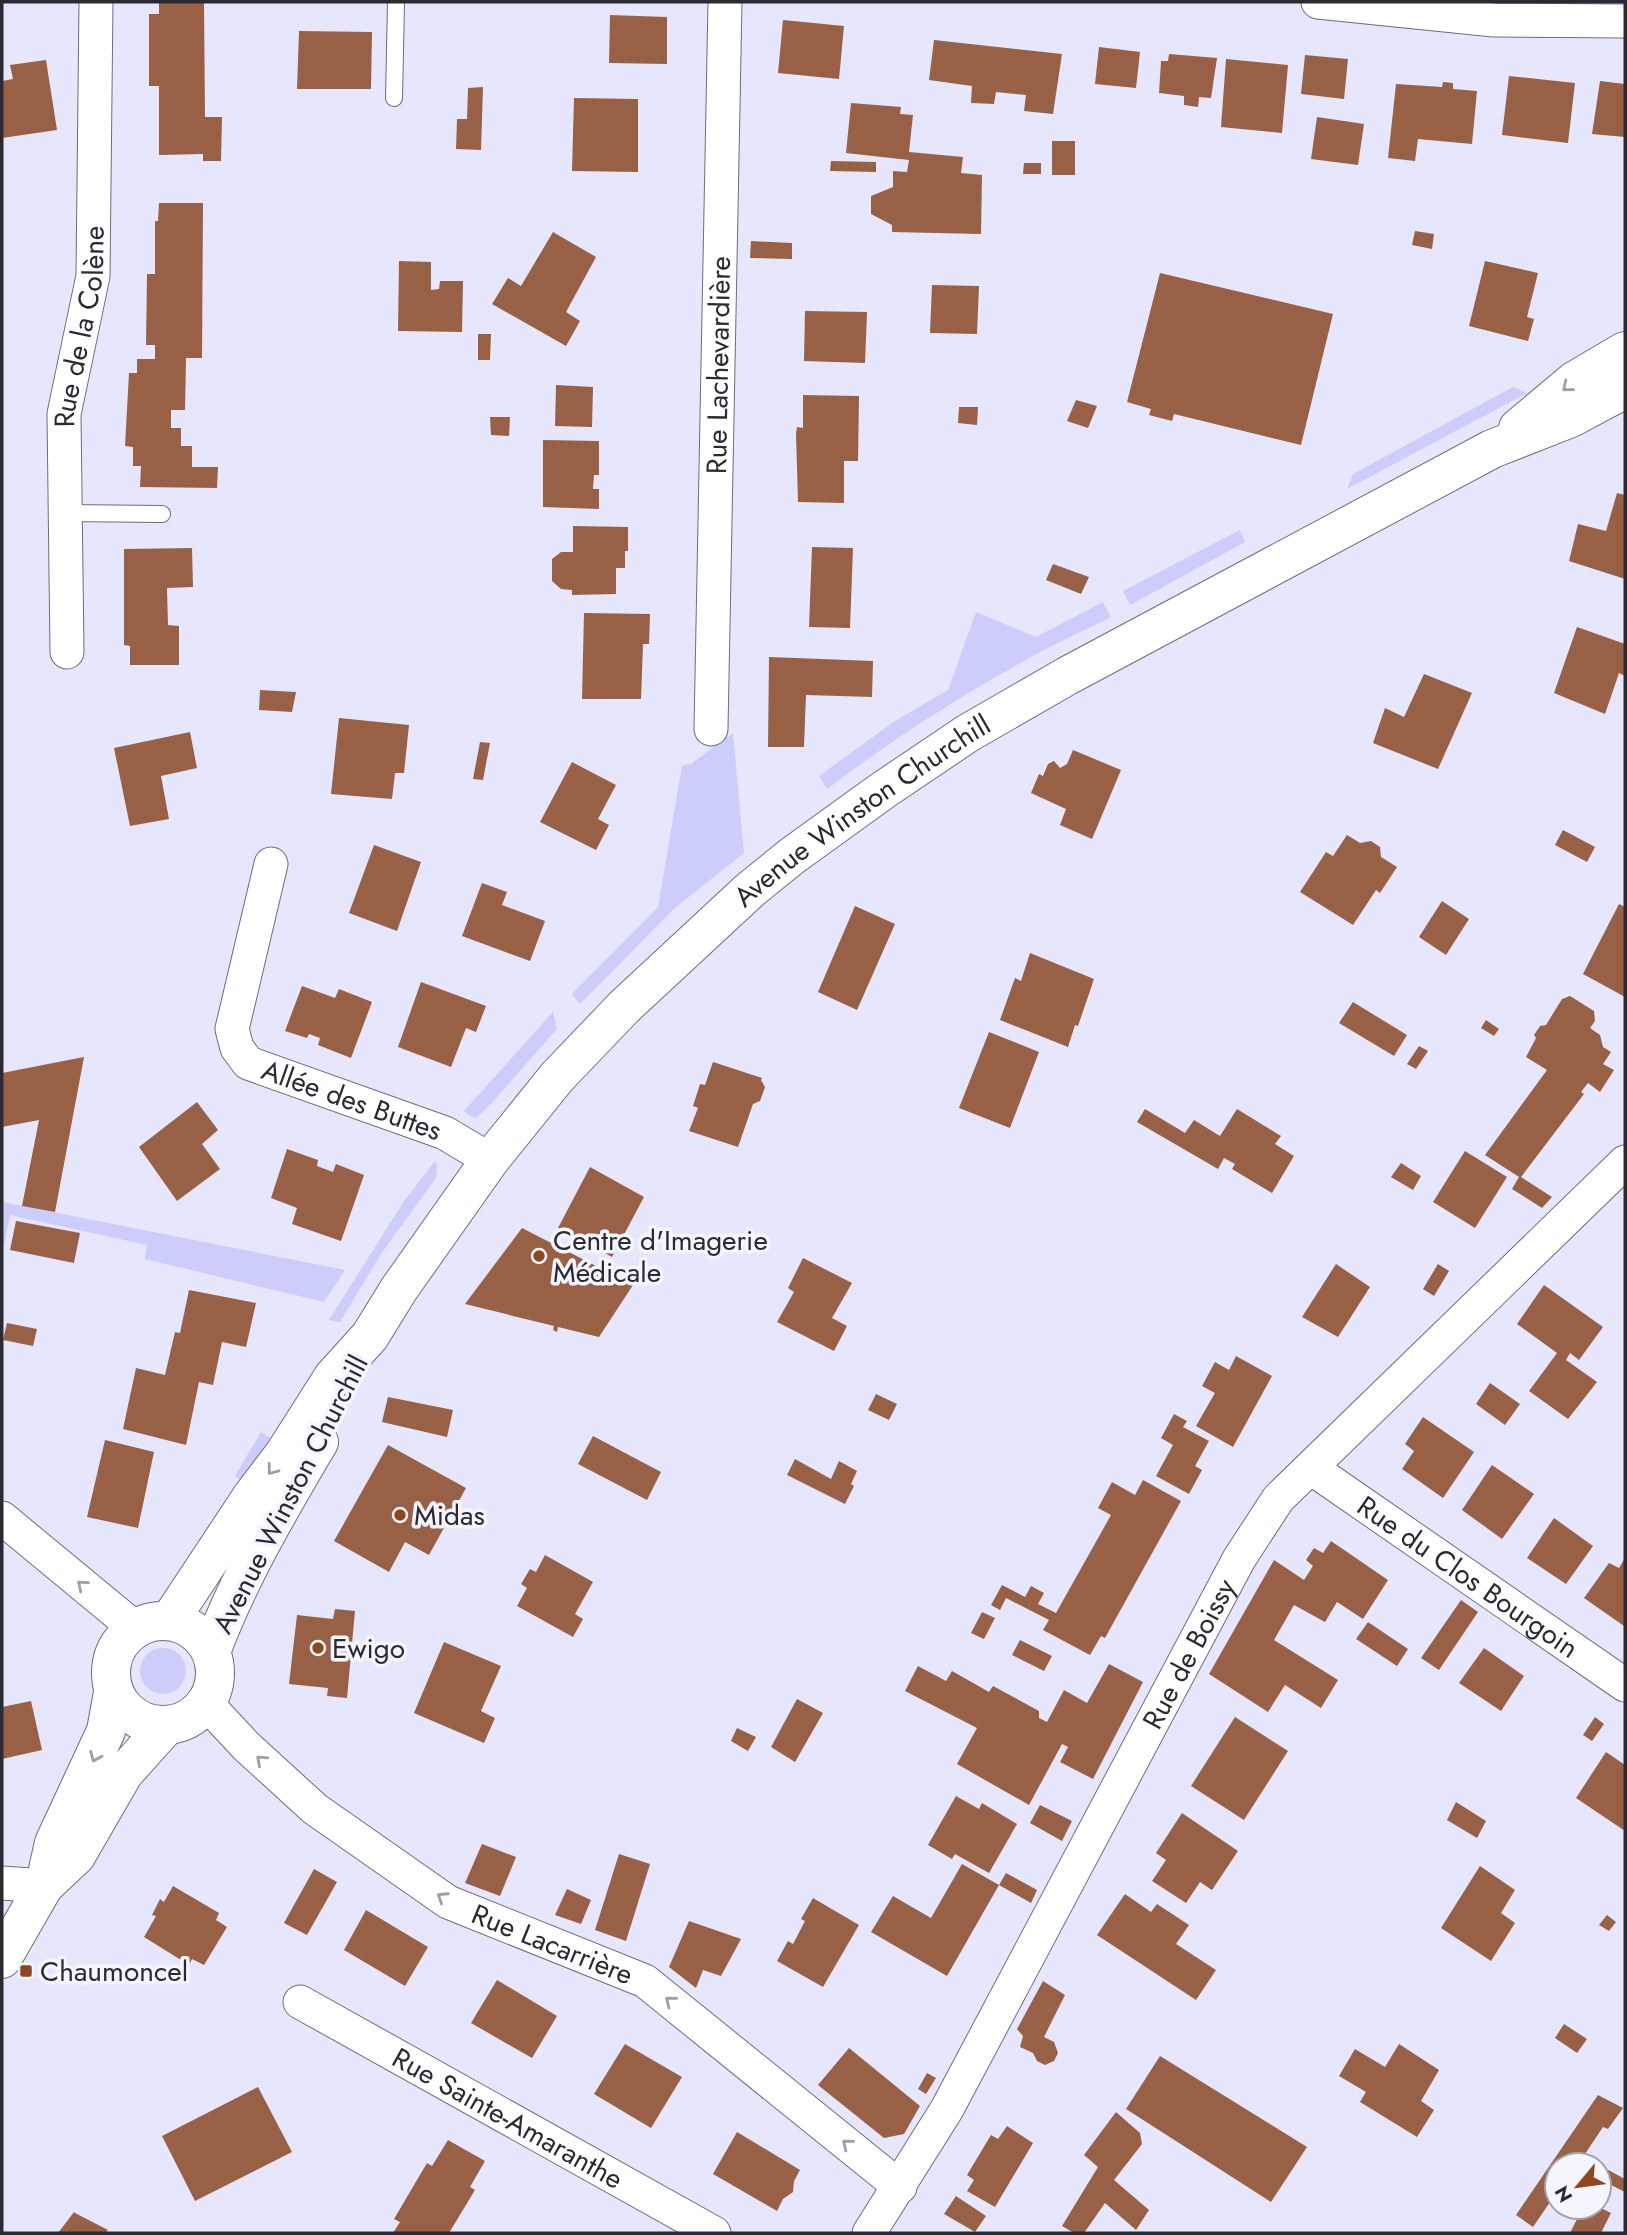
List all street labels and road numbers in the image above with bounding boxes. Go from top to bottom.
street label: Rue de la Colène [44,225,115,428]
street label: Rue Lachevardière [696,256,741,474]
street label: Avenue Winston Churchill [724,704,998,917]
street label: Allée des Buttes [256,1050,447,1151]
street label: Avenue Winston Churchill [202,1348,379,1641]
street label: Rue du Clos Bourgoin [1349,1486,1587,1668]
street label: Rue de Boissy [1132,1571,1246,1736]
street label: Rue Lacarrière [465,1894,639,1995]
street label: Rue Sainte-Amaranthe [385,2038,630,2199]

